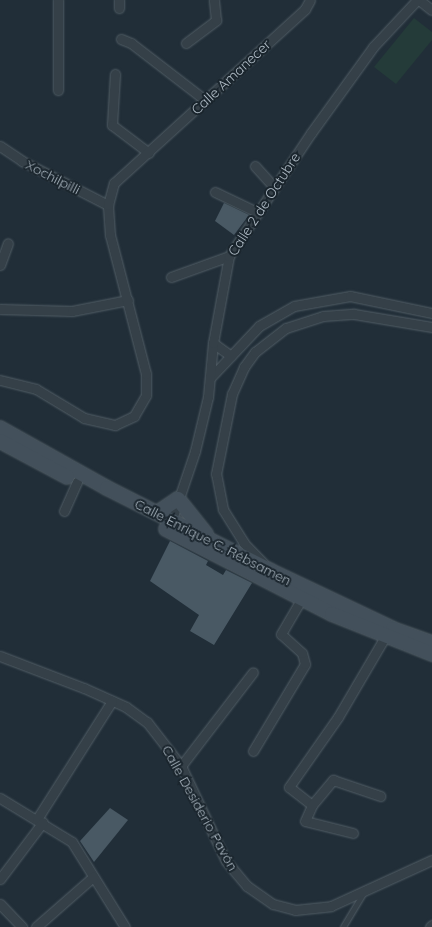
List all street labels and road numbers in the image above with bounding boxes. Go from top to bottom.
street label: Calle Amanecer [188,36,274,118]
street label: Calle 2 de Octubre [224,149,304,259]
street label: Xochilpilli [23,156,83,198]
street label: Calle Enrique C. Rébsamen [132,495,294,589]
street label: Calle Desiderio Pavón [158,742,242,874]

